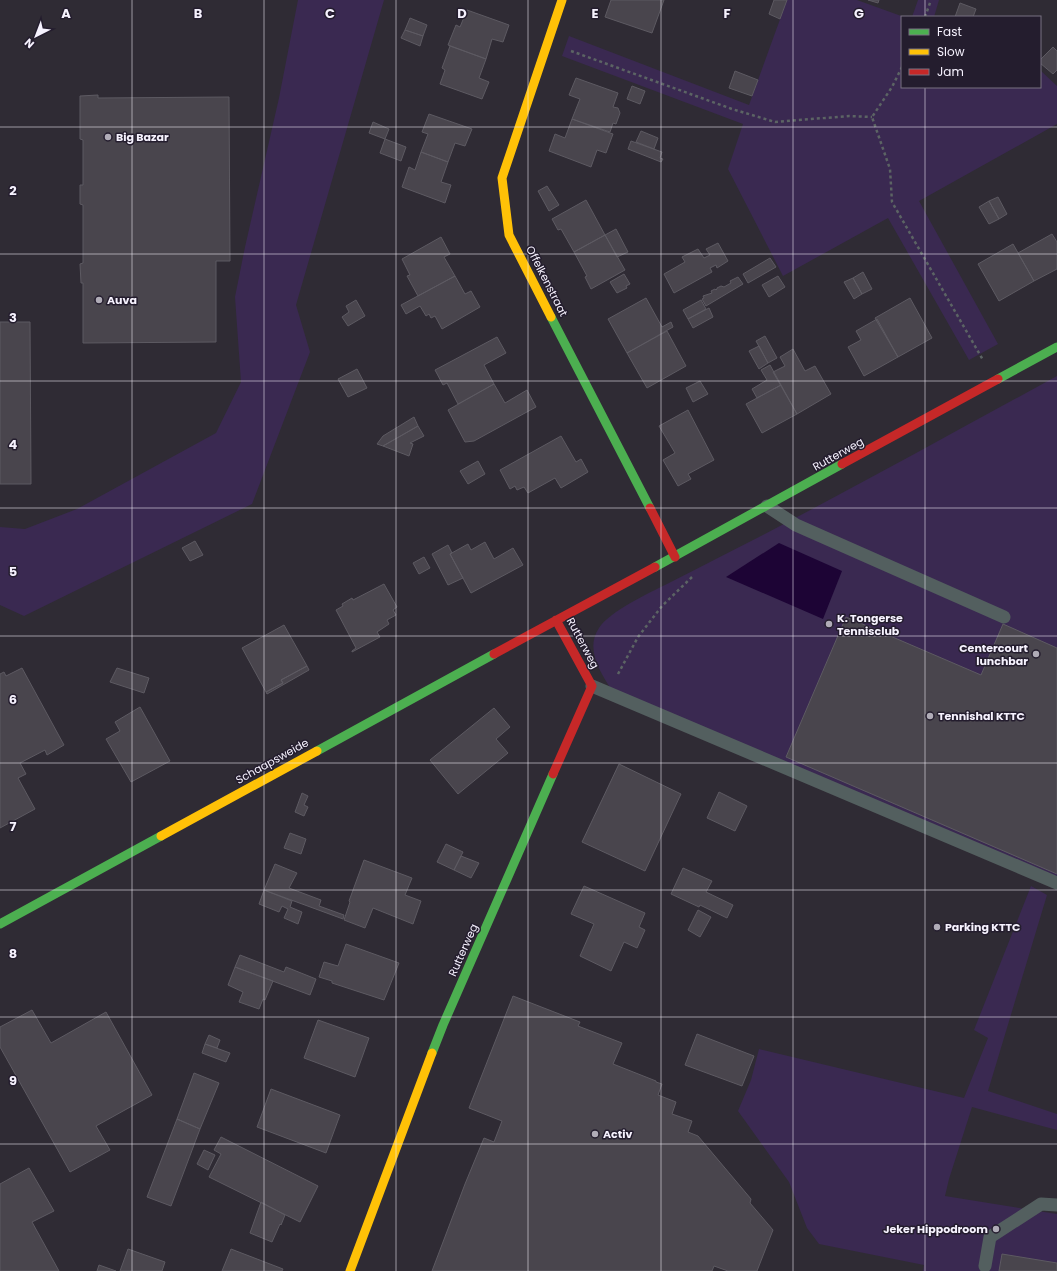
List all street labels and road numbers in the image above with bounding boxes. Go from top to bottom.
street label: Offelkenstraat [522,243,572,319]
street label: Rutterweg [810,433,866,475]
street label: Rutterweg [563,615,603,671]
street label: Schaapsweide [233,734,311,788]
street label: Rutterweg [444,921,482,979]

